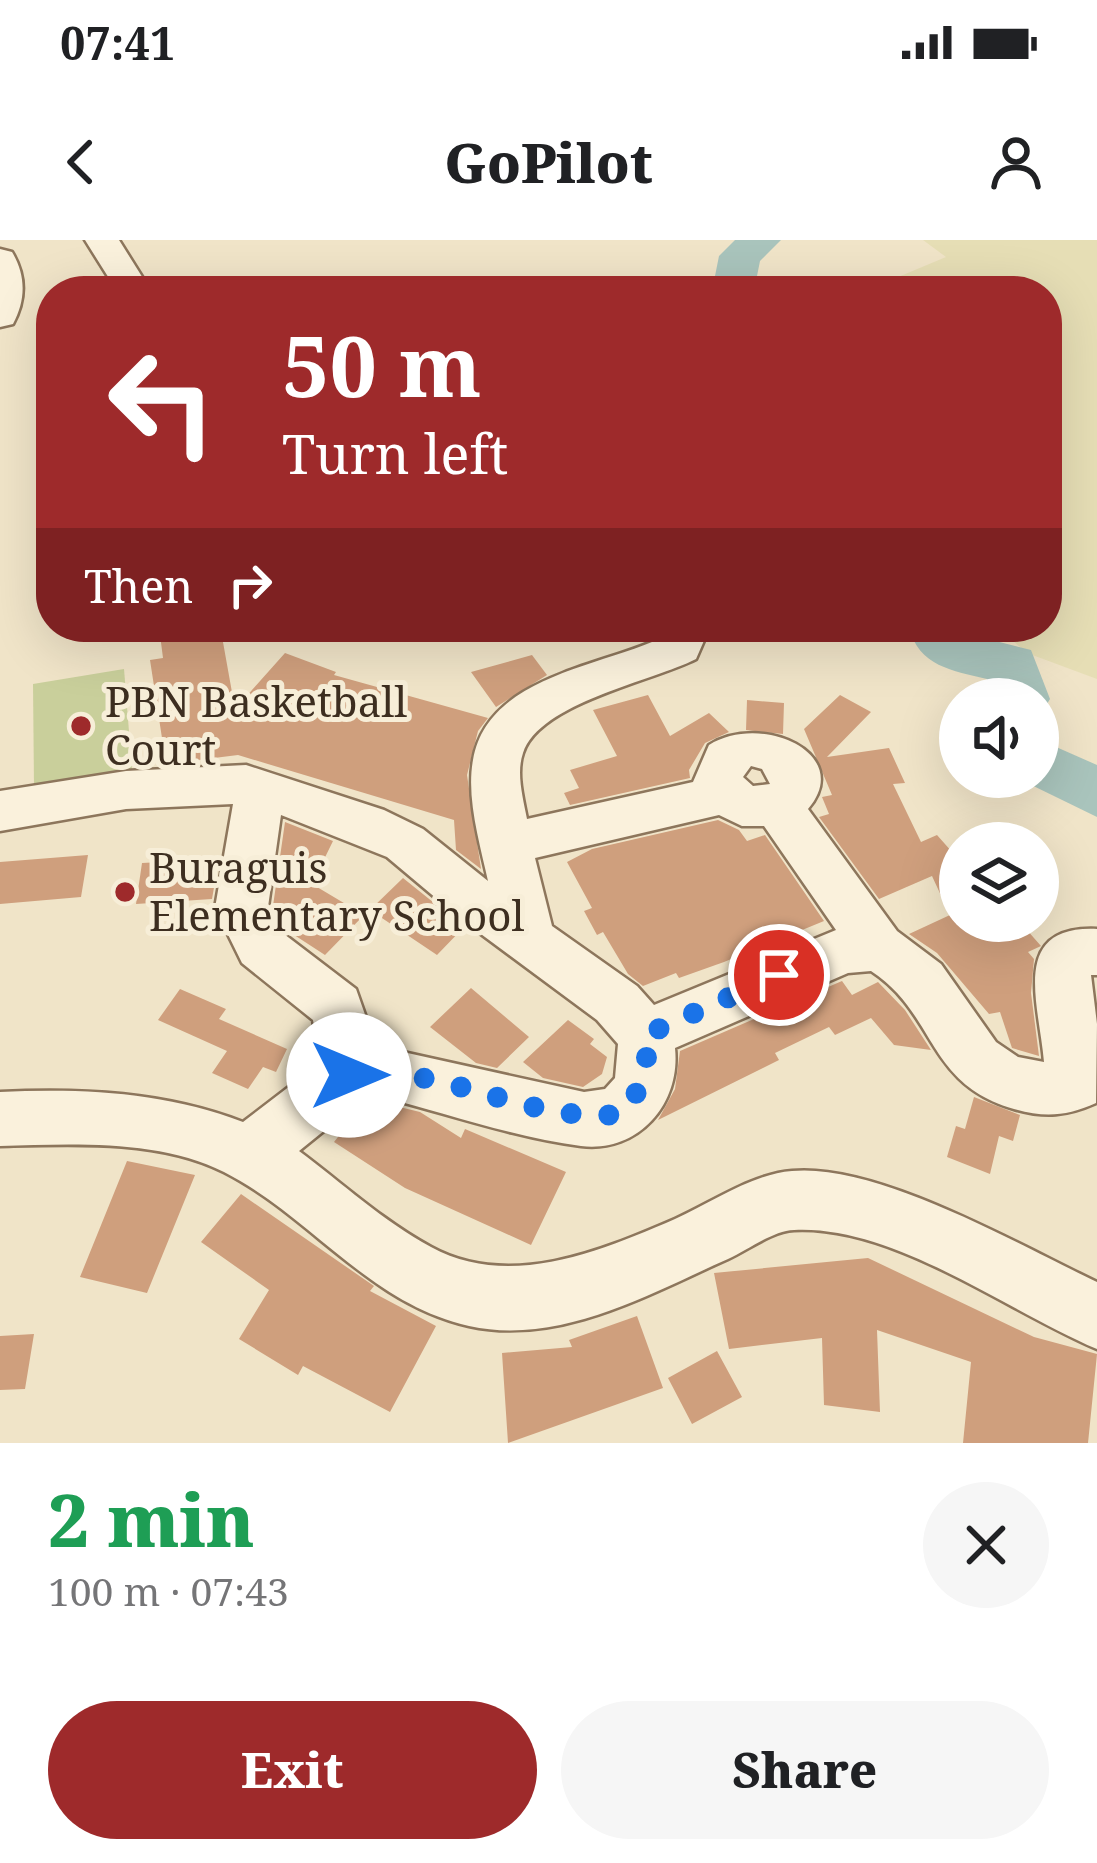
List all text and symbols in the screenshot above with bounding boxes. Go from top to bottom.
text: 07:41 [60,12,175,73]
text: GoPilot [444,125,653,199]
icon: back [48,129,114,195]
icon: person [983,129,1049,195]
text: 50 m [282,307,482,422]
icon: left [84,324,240,480]
text: Turn left [282,416,508,490]
icon: right [217,552,283,618]
text: Then [84,555,193,616]
place label: PBN Basketball Court [105,672,407,777]
map controls [939,678,1059,942]
button: sound [939,678,1059,798]
marker: PBN Basketball Court [68,713,94,739]
button: layers [939,822,1059,942]
place label: Buraguis Elementary School [149,838,524,943]
marker: Buraguis Elementary School [112,879,138,905]
pin [728,924,830,1026]
icon: arrive [746,942,812,1008]
position arrow [286,1012,412,1138]
text: 2 min [48,1470,255,1568]
button: close [923,1482,1049,1608]
text: 100 m · 07:43 [48,1564,289,1617]
button: Exit [48,1701,537,1839]
button: Share [561,1701,1049,1839]

